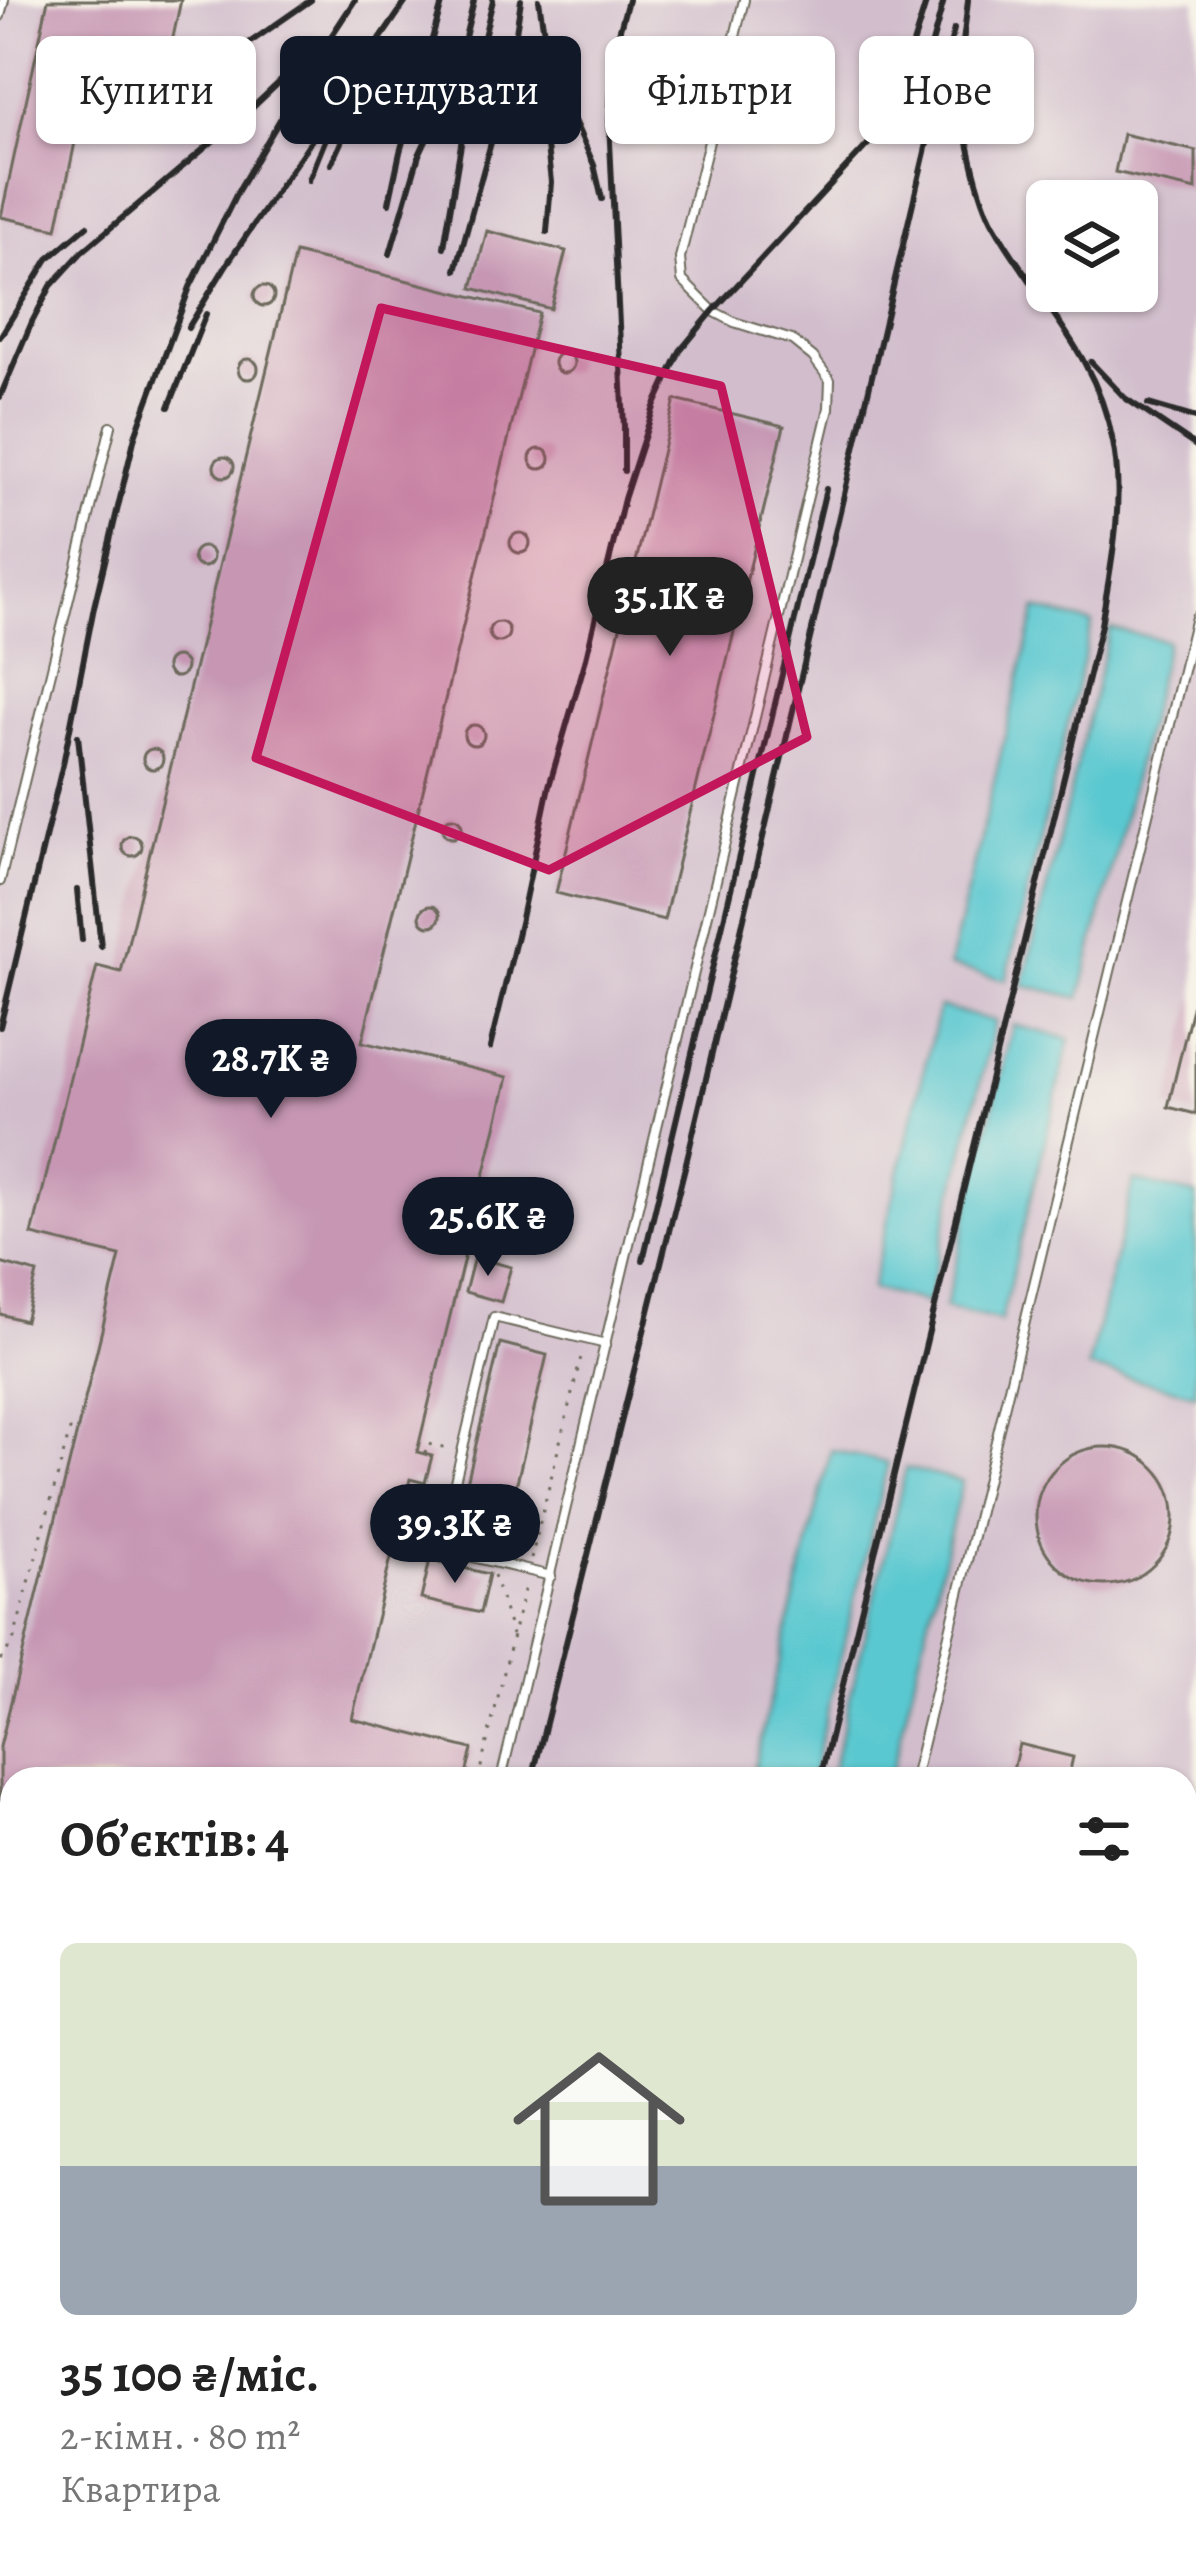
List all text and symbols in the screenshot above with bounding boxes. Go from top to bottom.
chip: Купити [36,36,256,144]
chip: Орендувати [280,36,581,144]
chip: Фільтри [605,36,835,144]
chip: Нове [859,36,1034,144]
map controls [1026,180,1158,312]
button: layers [1026,180,1158,312]
pin: 35.1K ₴ [559,557,781,659]
text: 35.1K ₴ [614,569,726,622]
pin: 28.7K ₴ [160,1019,382,1121]
text: 28.7K ₴ [212,1031,330,1084]
pin: 25.6K ₴ [377,1177,599,1279]
text: 25.6K ₴ [429,1189,547,1242]
pin: 39.3K ₴ [344,1484,566,1586]
text: 39.3K ₴ [397,1496,513,1549]
text: Об’єктів: 4 [60,1804,289,1874]
icon: filters [1071,1806,1137,1872]
icon: home [491,2021,707,2237]
text: 35 100 ₴/міс. [60,2339,320,2409]
text: 2-кімн. · 80 m² [60,2409,300,2462]
text: Квартира [60,2462,221,2515]

